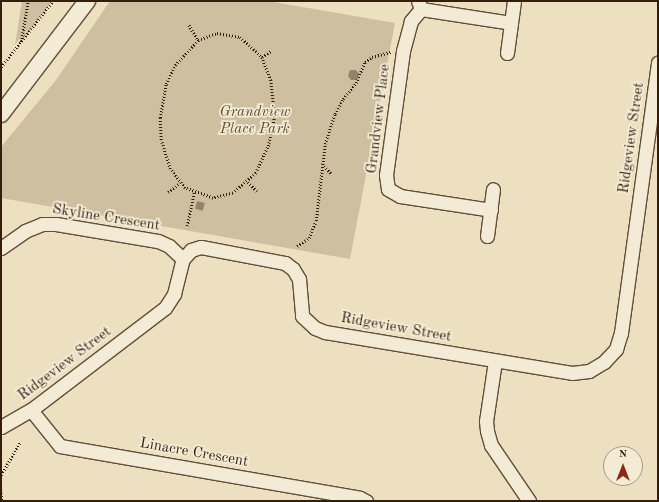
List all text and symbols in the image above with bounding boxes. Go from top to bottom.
street label: Grandview Place [363,63,395,175]
street label: Ridgeview Street [615,81,649,195]
park label: Grandview Place Park [219,103,291,138]
street label: Skyline Crescent [51,201,161,235]
street label: Ridgeview Street [339,309,453,347]
street label: Ridgeview Street [15,323,115,405]
street label: Linacre Crescent [138,435,250,471]
north arrow [603,446,643,486]
text: N [619,449,627,460]

